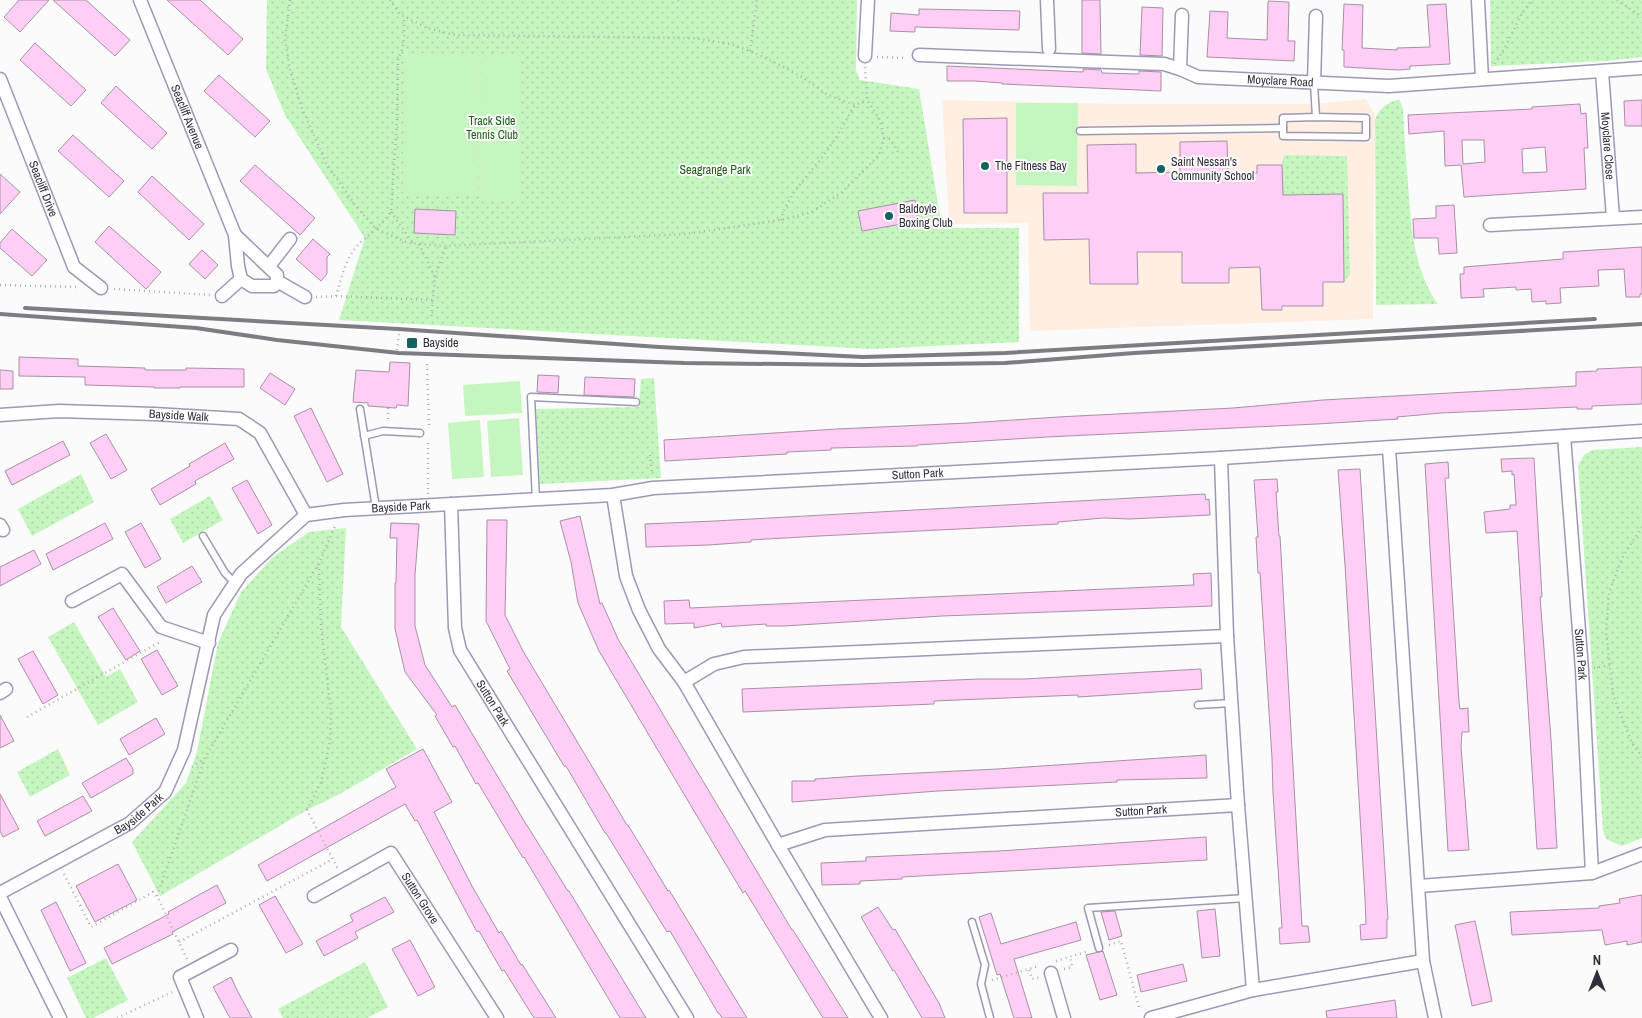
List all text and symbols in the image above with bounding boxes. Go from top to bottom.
street label: Moyclare Road [1247,71,1314,90]
street label: Seacliff Avenue [167,82,207,151]
street label: Moyclare Close [1597,111,1618,180]
park label: Track Side Tennis Club [466,113,518,143]
place label: Saint Nessan's Community School [1171,154,1254,184]
street label: Seacliff Drive [25,158,61,219]
place label: The Fitness Bay [995,158,1067,174]
marker: The Fitness Bay [979,160,991,172]
park label: Seagrange Park [679,162,751,178]
marker: Saint Nessan's Community School [1155,163,1167,175]
place label: Baldoyle Boxing Club [899,201,953,231]
marker: Baldoyle Boxing Club [883,210,895,222]
place label: Bayside [423,335,459,351]
marker: Bayside [405,336,419,350]
street label: Bayside Walk [149,406,209,425]
street label: Sutton Park [891,465,944,483]
street label: Bayside Park [371,497,431,516]
street label: Sutton Park [1571,628,1590,681]
street label: Sutton Park [472,677,513,729]
street label: Bayside Park [111,789,167,838]
street label: Sutton Park [1115,801,1167,820]
street label: Sutton Grove [398,870,443,927]
north arrow [1572,948,1622,998]
text: N [1593,951,1601,969]

